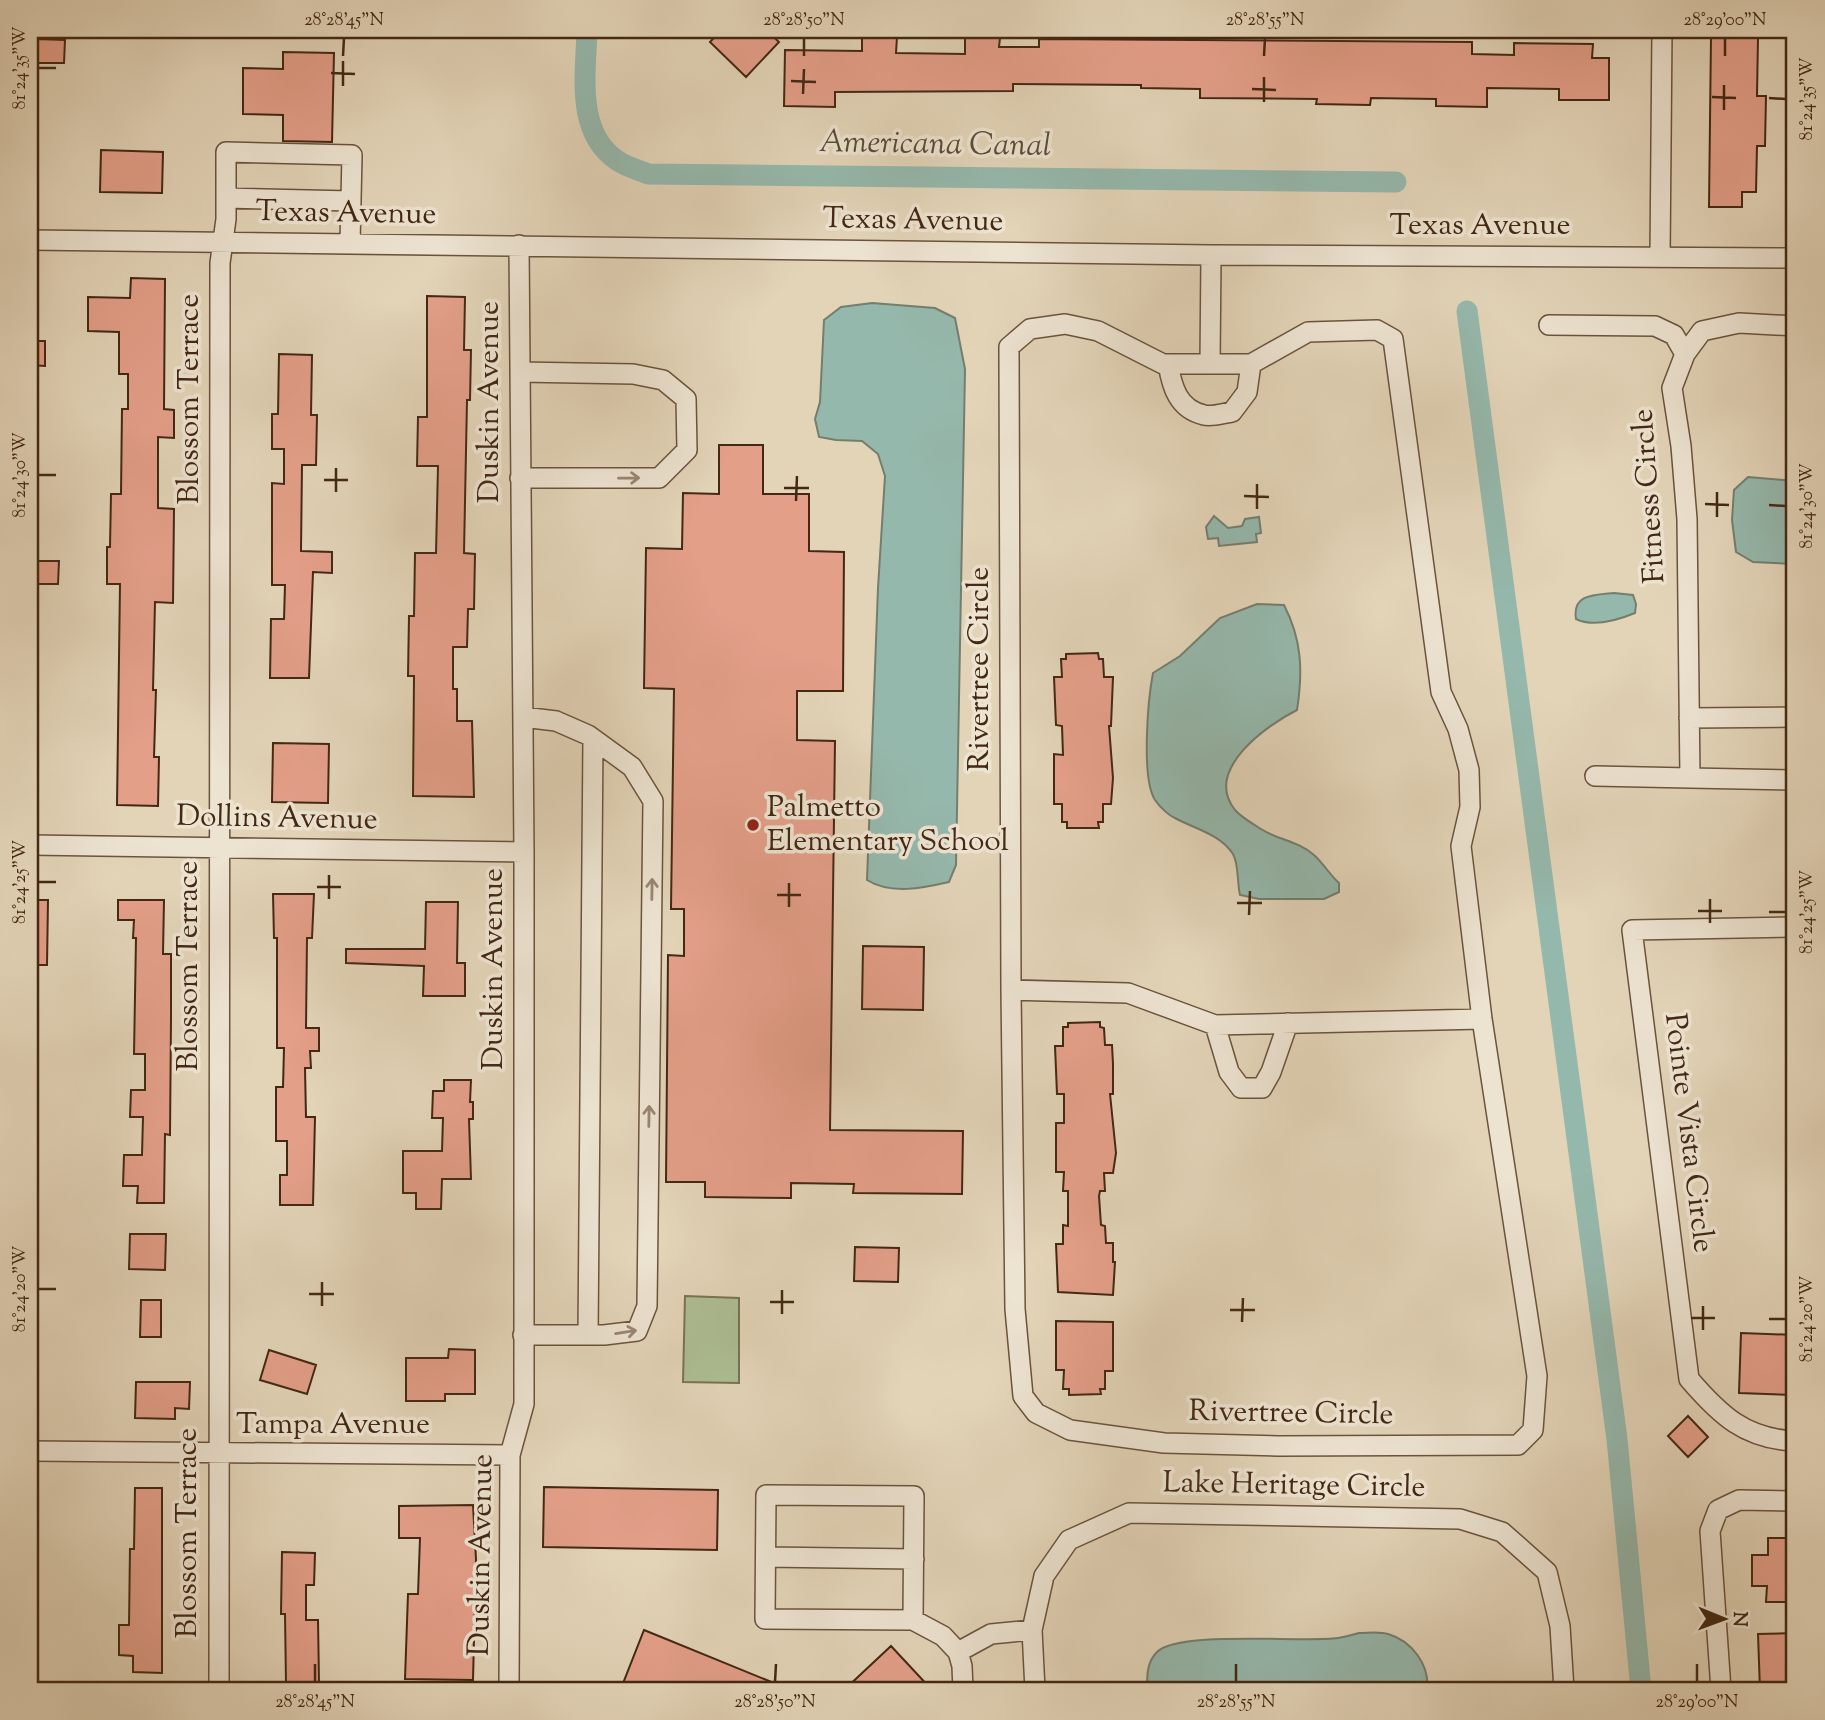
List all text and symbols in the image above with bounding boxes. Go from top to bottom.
text: 28°28'45"N [304,8,384,34]
text: 28°28'50"N [763,8,845,34]
text: 28°28'55"N [1226,8,1304,34]
text: 28°29'00"N [1684,8,1766,34]
text: 81°24'35"W [8,27,34,109]
text: 81°24'35"W [1795,58,1821,140]
water label: Americana Canal [818,120,1052,170]
street label: Texas Avenue [255,191,437,237]
street label: Texas Avenue [822,198,1004,244]
street label: Texas Avenue [1390,205,1570,248]
street label: Blossom Terrace [169,294,212,504]
street label: Duskin Avenue [469,301,512,503]
street label: Fitness Circle [1622,407,1678,585]
text: 81°24'30"W [8,432,34,518]
text: 81°24'30"W [1795,463,1821,549]
one-way arrow [618,471,641,485]
street label: Rivertree Circle [959,567,1002,771]
place label: Palmetto Elementary School [767,787,1009,864]
street label: Dollins Avenue [176,796,378,842]
marker: Palmetto Elementary School [745,817,761,833]
text: 81°24'25"W [8,840,34,924]
street label: Blossom Terrace [168,861,211,1071]
street label: Duskin Avenue [473,868,516,1070]
text: 81°24'25"W [1795,870,1821,954]
one-way arrow [645,877,659,900]
street label: Pointe Vista Circle [1652,1011,1724,1255]
one-way arrow [643,1105,656,1128]
text: 81°24'20"W [8,1246,34,1332]
text: 81°24'20"W [1795,1276,1821,1362]
one-way arrow [614,1325,637,1338]
street label: Rivertree Circle [1188,1391,1394,1437]
street label: Tampa Avenue [236,1404,430,1447]
street label: Blossom Terrace [167,1428,210,1638]
street label: Duskin Avenue [459,1454,505,1656]
street label: Lake Heritage Circle [1162,1462,1426,1510]
north arrow [1688,1584,1758,1654]
text: N [1725,1611,1752,1627]
text: 28°28'45"N [275,1690,355,1716]
text: 28°28'50"N [734,1690,816,1716]
text: 28°28'55"N [1197,1690,1275,1716]
text: 28°29'00"N [1656,1690,1738,1716]

